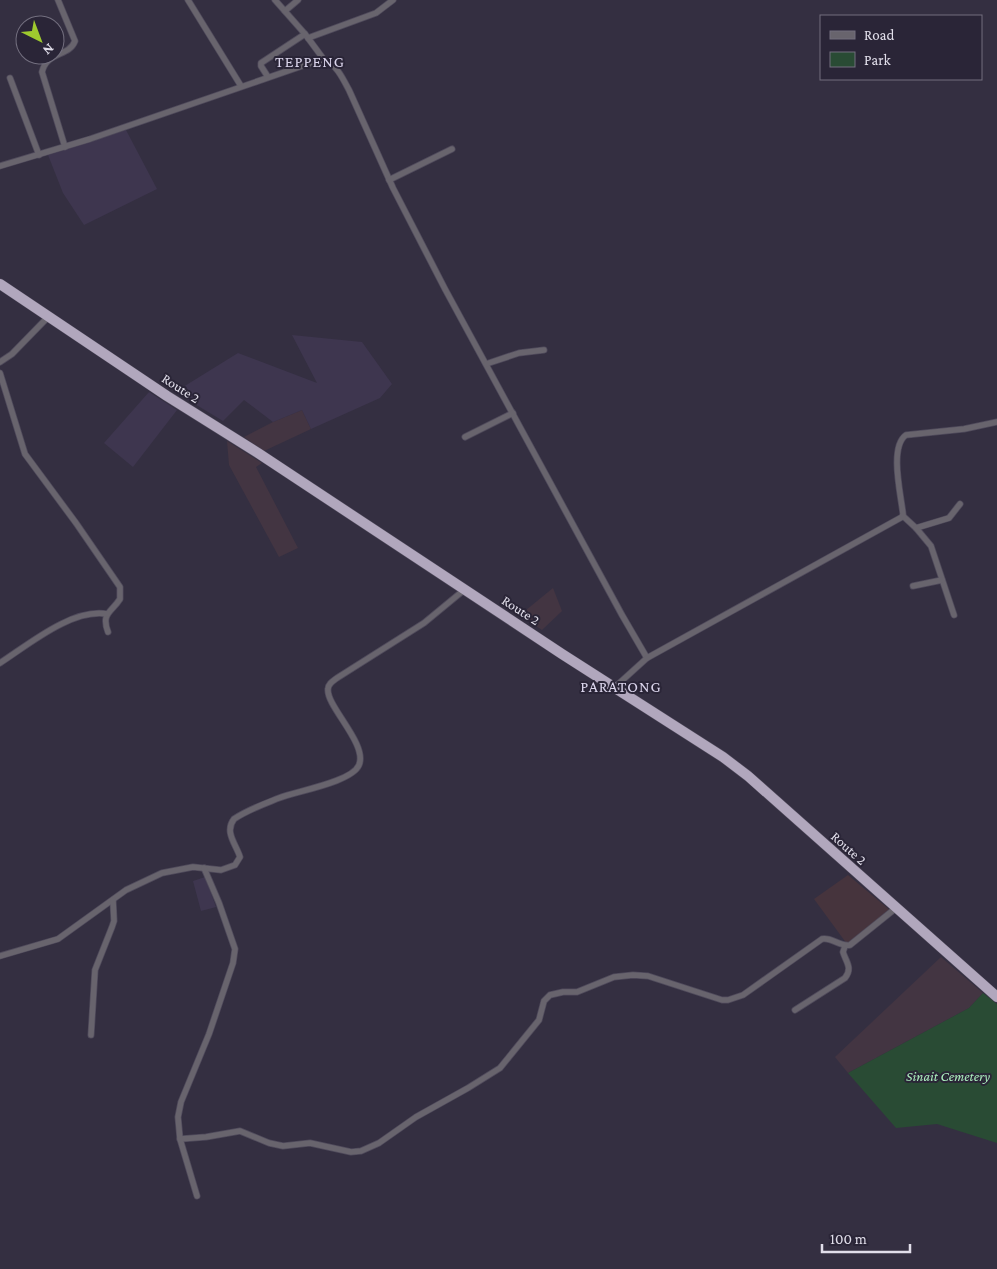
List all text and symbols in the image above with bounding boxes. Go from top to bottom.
north arrow [15,15,65,65]
legend [820,15,982,80]
text: Road [864,27,895,43]
text: N [39,41,58,59]
text: Park [864,52,891,68]
district label: TEPPENG [275,53,345,70]
street label: Route 2 [159,370,203,406]
street label: Route 2 [499,592,543,628]
district label: PARATONG [580,678,662,695]
street label: Route 2 [828,828,870,868]
park label: Sinait Cemetery [906,1068,990,1084]
scale bar [822,1222,910,1254]
text: 100 m [830,1231,867,1247]

